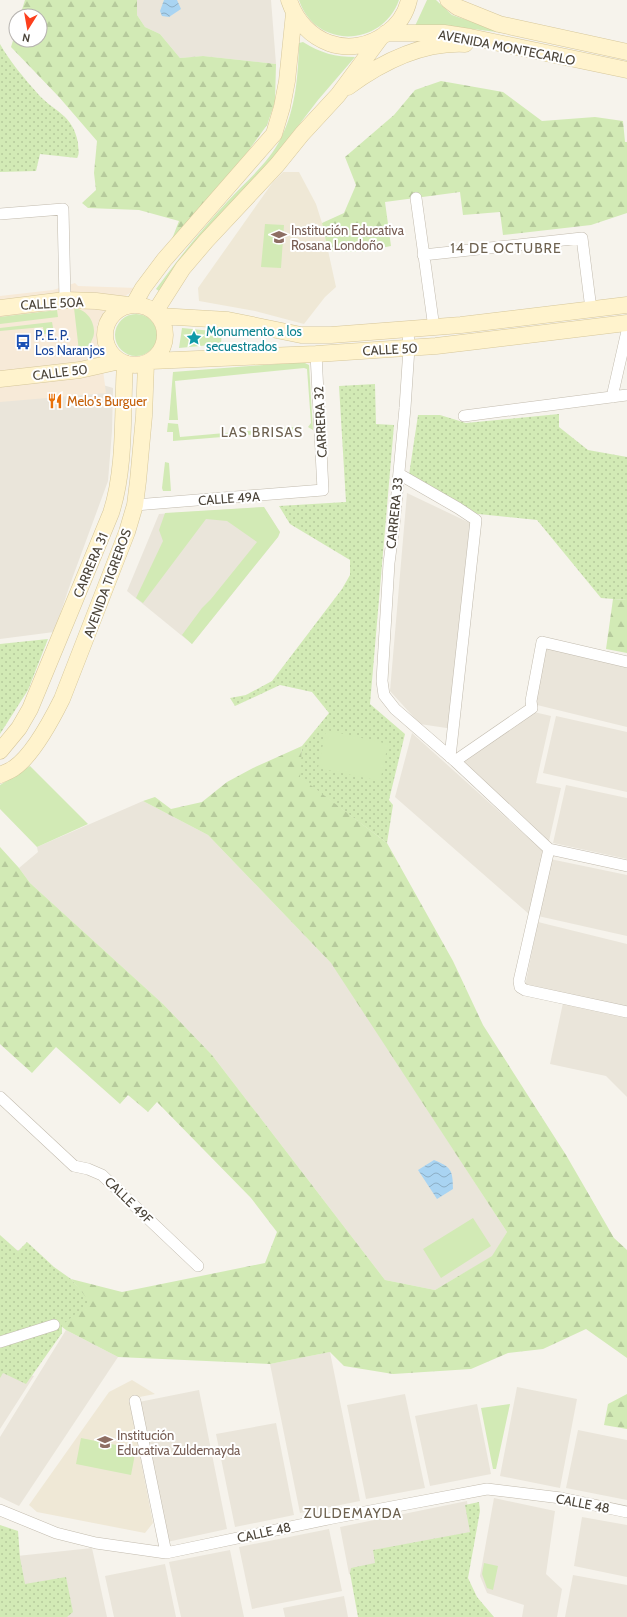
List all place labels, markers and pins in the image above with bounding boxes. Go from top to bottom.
place label: Institución Educativa Rosana Londoño [291,222,405,253]
school or university icon: Institución Educativa Rosana Londoño [270,228,288,246]
place label: Monumento a los secuestrados [206,323,303,354]
place label: P. E. P. Los Naranjos [35,327,106,359]
place icon: Monumento a los secuestrados [185,329,203,347]
bus stop icon: P. E. P. Los Naranjos [14,333,32,351]
restaurant icon: Melo's Burguer [46,392,64,410]
place label: Melo's Burguer [67,393,148,409]
place label: Institución Educativa Zuldemayda [117,1427,241,1458]
school or university icon: Institución Educativa Zuldemayda [96,1433,114,1451]

